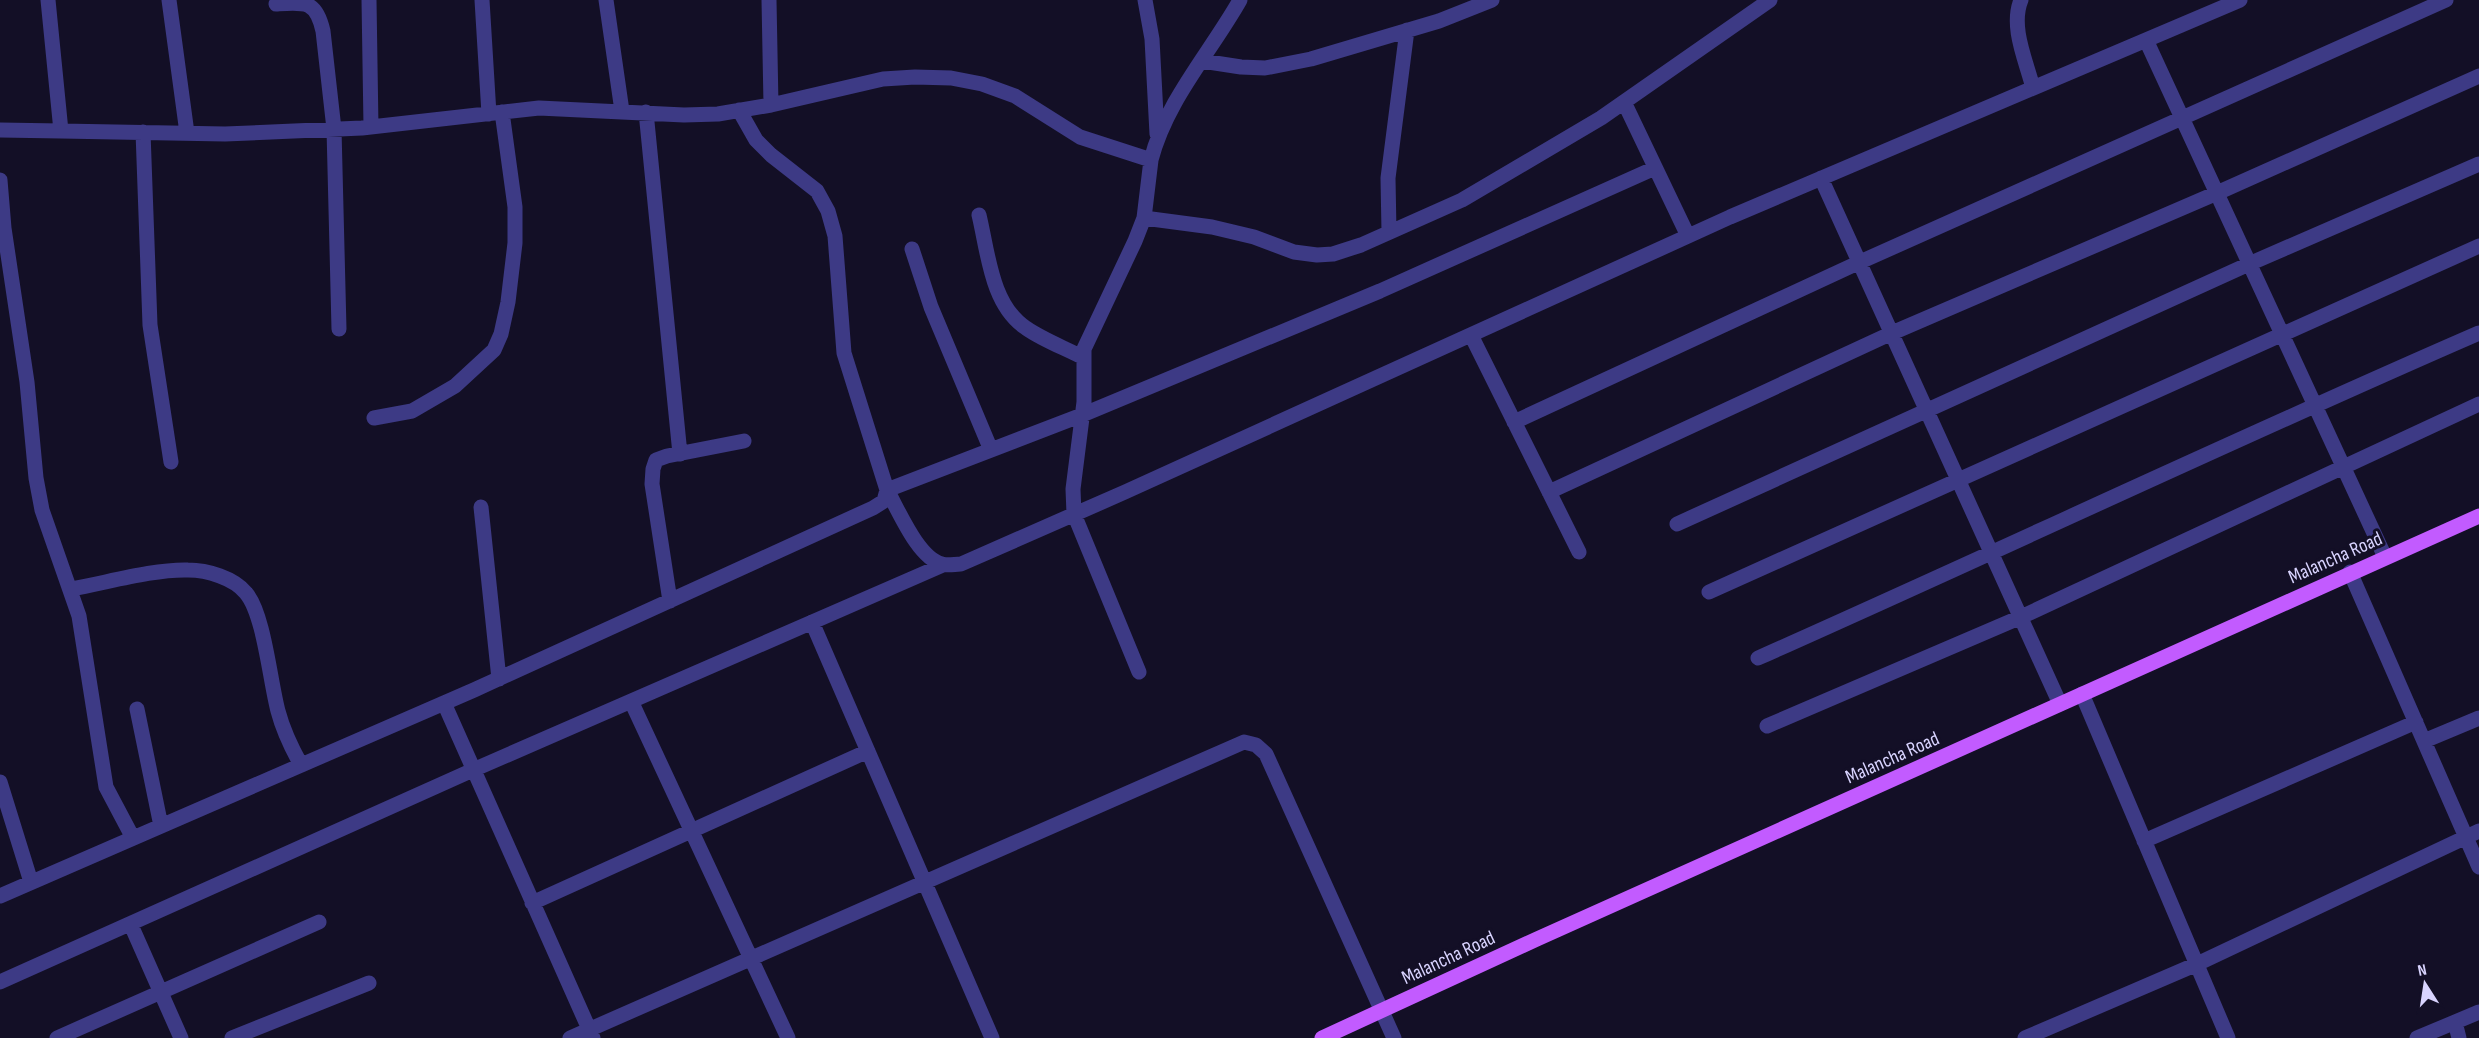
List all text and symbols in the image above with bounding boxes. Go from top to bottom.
street label: Malancha Road [2285,527,2386,589]
street label: Malancha Road [1842,727,1943,789]
street label: Malancha Road [1398,926,1499,990]
north arrow [2395,954,2455,1014]
text: N [2416,961,2428,981]

